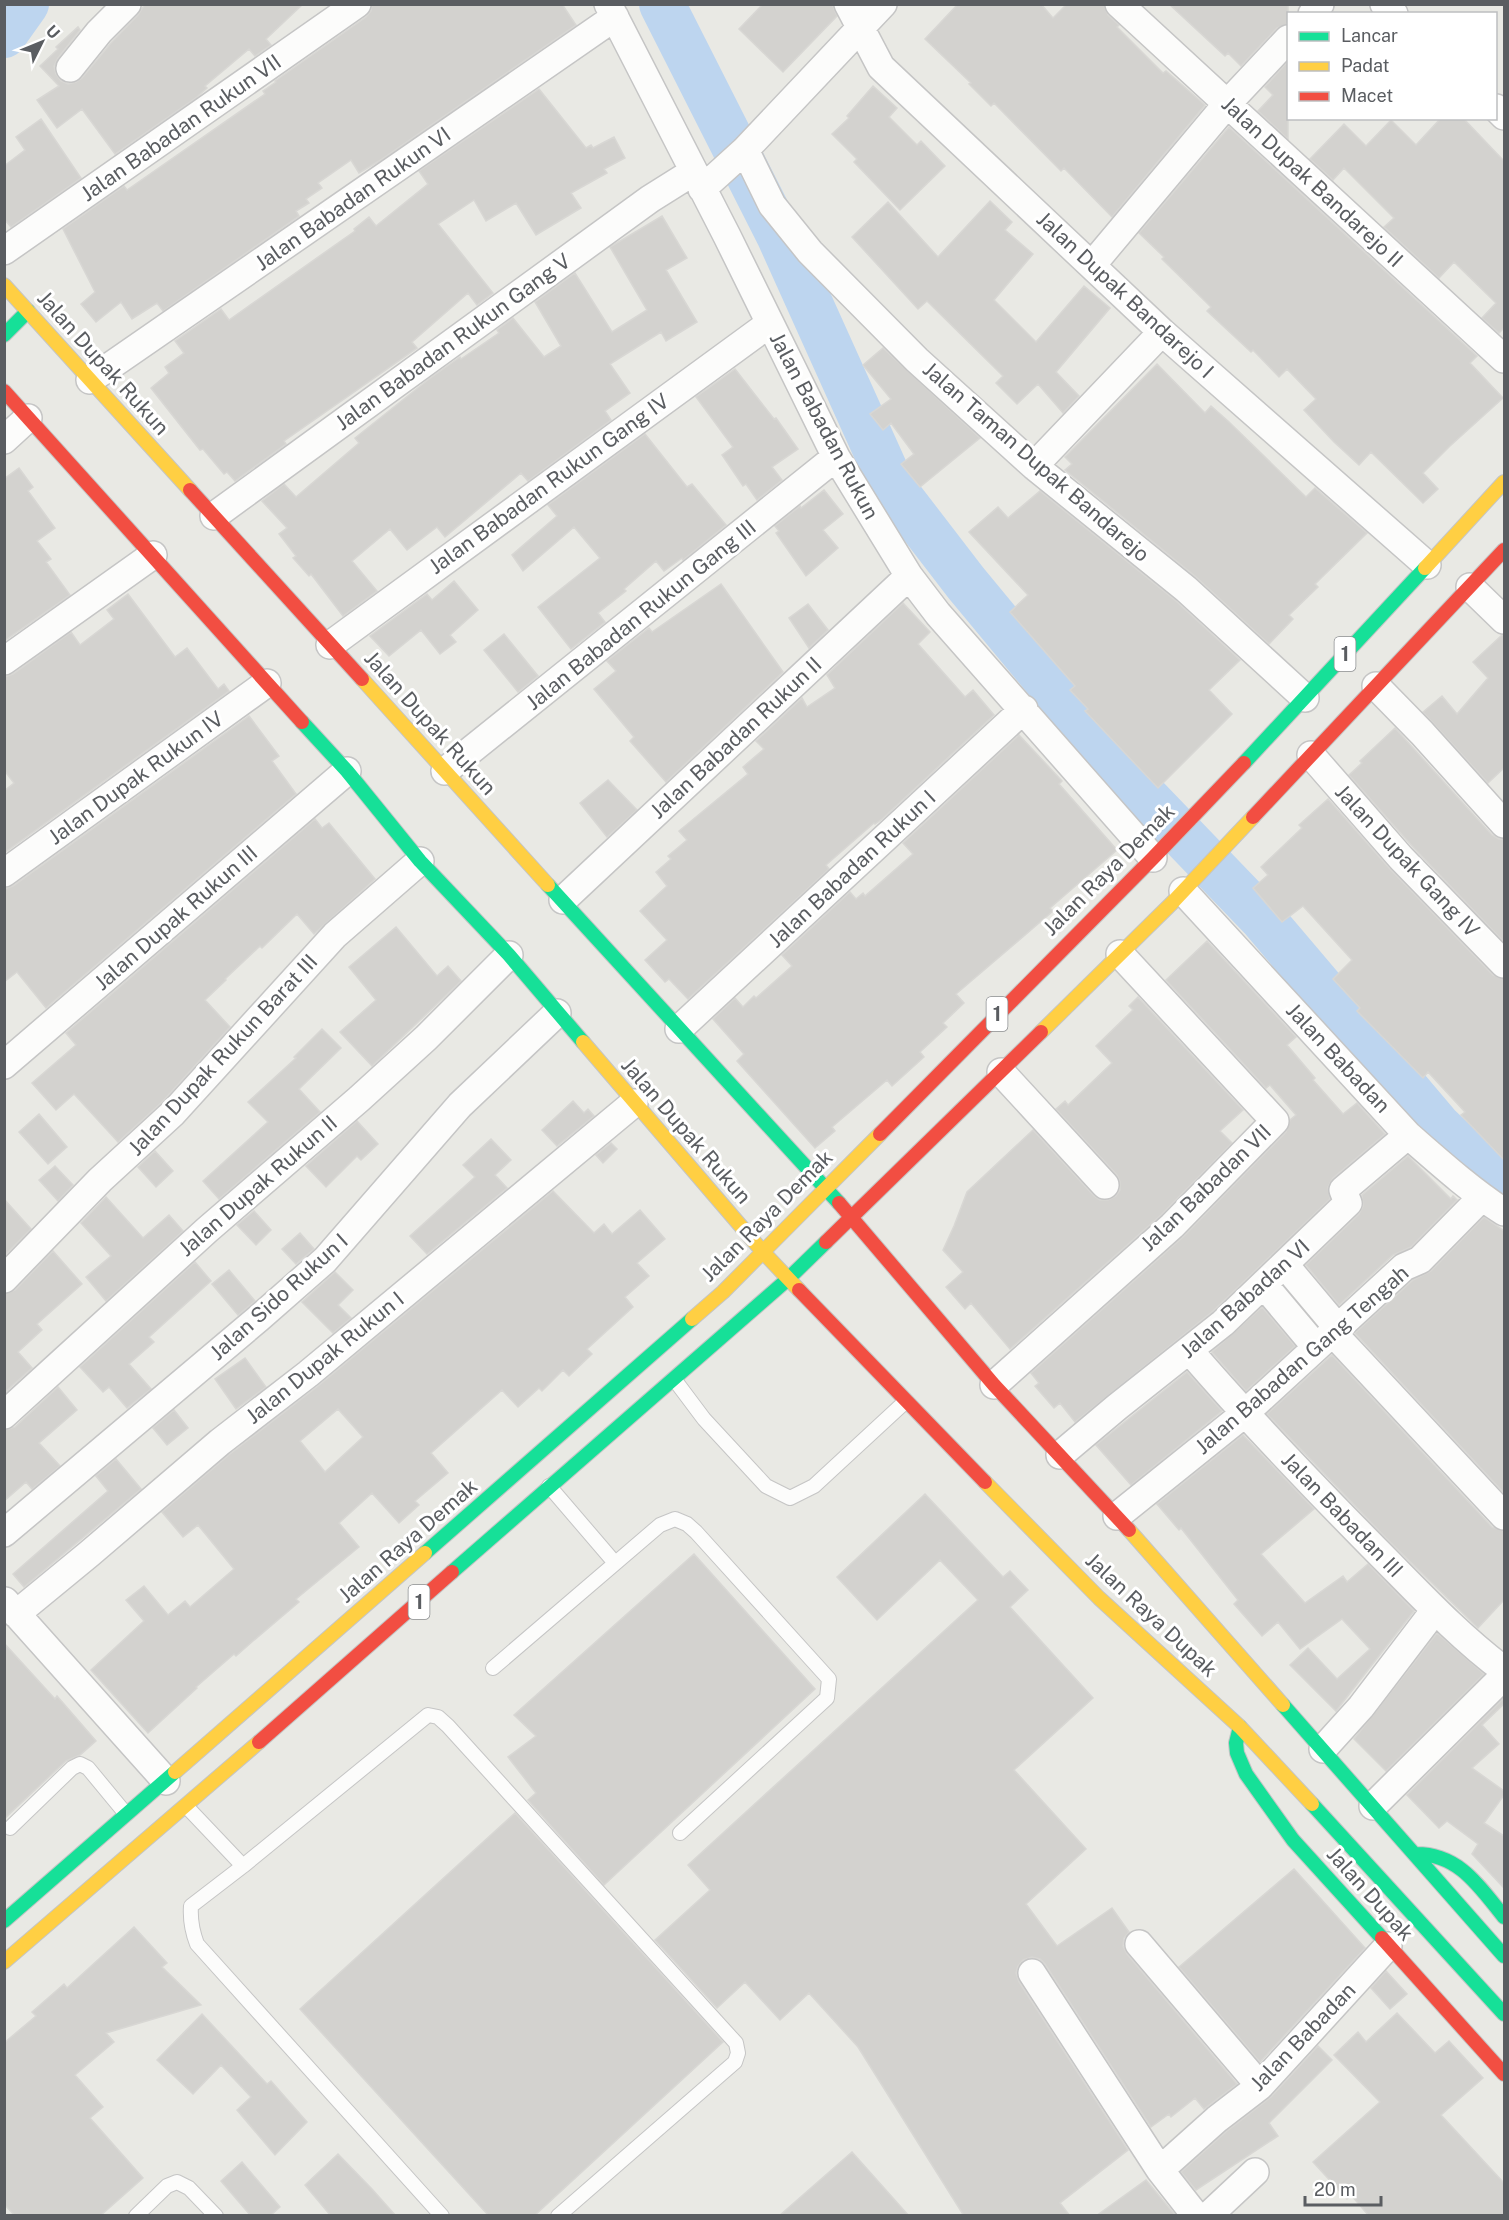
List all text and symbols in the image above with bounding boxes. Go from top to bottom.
north arrow [12,12,72,72]
legend [1287,12,1497,120]
text: U [42,21,64,43]
text: Lancar [1341,25,1398,46]
street label: Jalan Babadan Rukun VII [76,49,286,206]
text: Padat [1341,55,1390,76]
text: Macet [1341,85,1393,106]
street label: Jalan Dupak Bandarejo II [1217,91,1408,272]
street label: Jalan Babadan Rukun VI [250,122,455,276]
street label: Jalan Dupak Bandarejo I [1032,206,1219,383]
street label: Jalan Babadan Rukun Gang V [330,248,575,435]
street label: Jalan Dupak Rukun [32,286,175,440]
street label: Jalan Babadan Rukun [765,328,884,524]
street label: Jalan Taman Dupak Bandarejo [918,357,1155,567]
street label: Jalan Babadan Rukun Gang IV [424,388,674,579]
street label: Jalan Babadan Rukun Gang III [521,514,761,715]
road number: 1 [1334,637,1356,671]
street label: Jalan Dupak Rukun [359,646,502,800]
street label: Jalan Babadan Rukun II [645,652,827,824]
street label: Jalan Dupak Rukun IV [43,706,228,849]
street label: Jalan Dupak Gang IV [1330,779,1485,942]
street label: Jalan Babadan Rukun I [763,785,940,953]
street label: Jalan Raya Demak [1038,799,1180,941]
street label: Jalan Dupak Rukun III [89,840,262,995]
street label: Jalan Dupak Rukun Barat III [123,949,322,1160]
road number: 1 [986,997,1008,1031]
street label: Jalan Babadan [1281,998,1396,1118]
street label: Jalan Dupak Rukun [616,1053,756,1209]
street label: Jalan Dupak Rukun II [173,1110,342,1261]
street label: Jalan Babadan VII [1135,1119,1276,1256]
street label: Jalan Raya Demak [696,1145,838,1287]
street label: Jalan Sido Rukun I [205,1228,353,1365]
street label: Jalan Babadan VI [1175,1234,1315,1363]
street label: Jalan Babadan Gang Tengah [1190,1260,1414,1459]
street label: Jalan Dupak Rukun I [241,1286,409,1429]
street label: Jalan Babadan III [1276,1447,1408,1582]
street label: Jalan Raya Demak [333,1473,482,1608]
street label: Jalan Raya Dupak [1080,1547,1222,1682]
road number: 1 [408,1585,430,1619]
street label: Jalan Dupak [1322,1842,1419,1946]
street label: Jalan Babadan [1245,1977,1361,2096]
scale bar [1305,2169,1382,2207]
text: 20 m [1314,2179,1356,2200]

